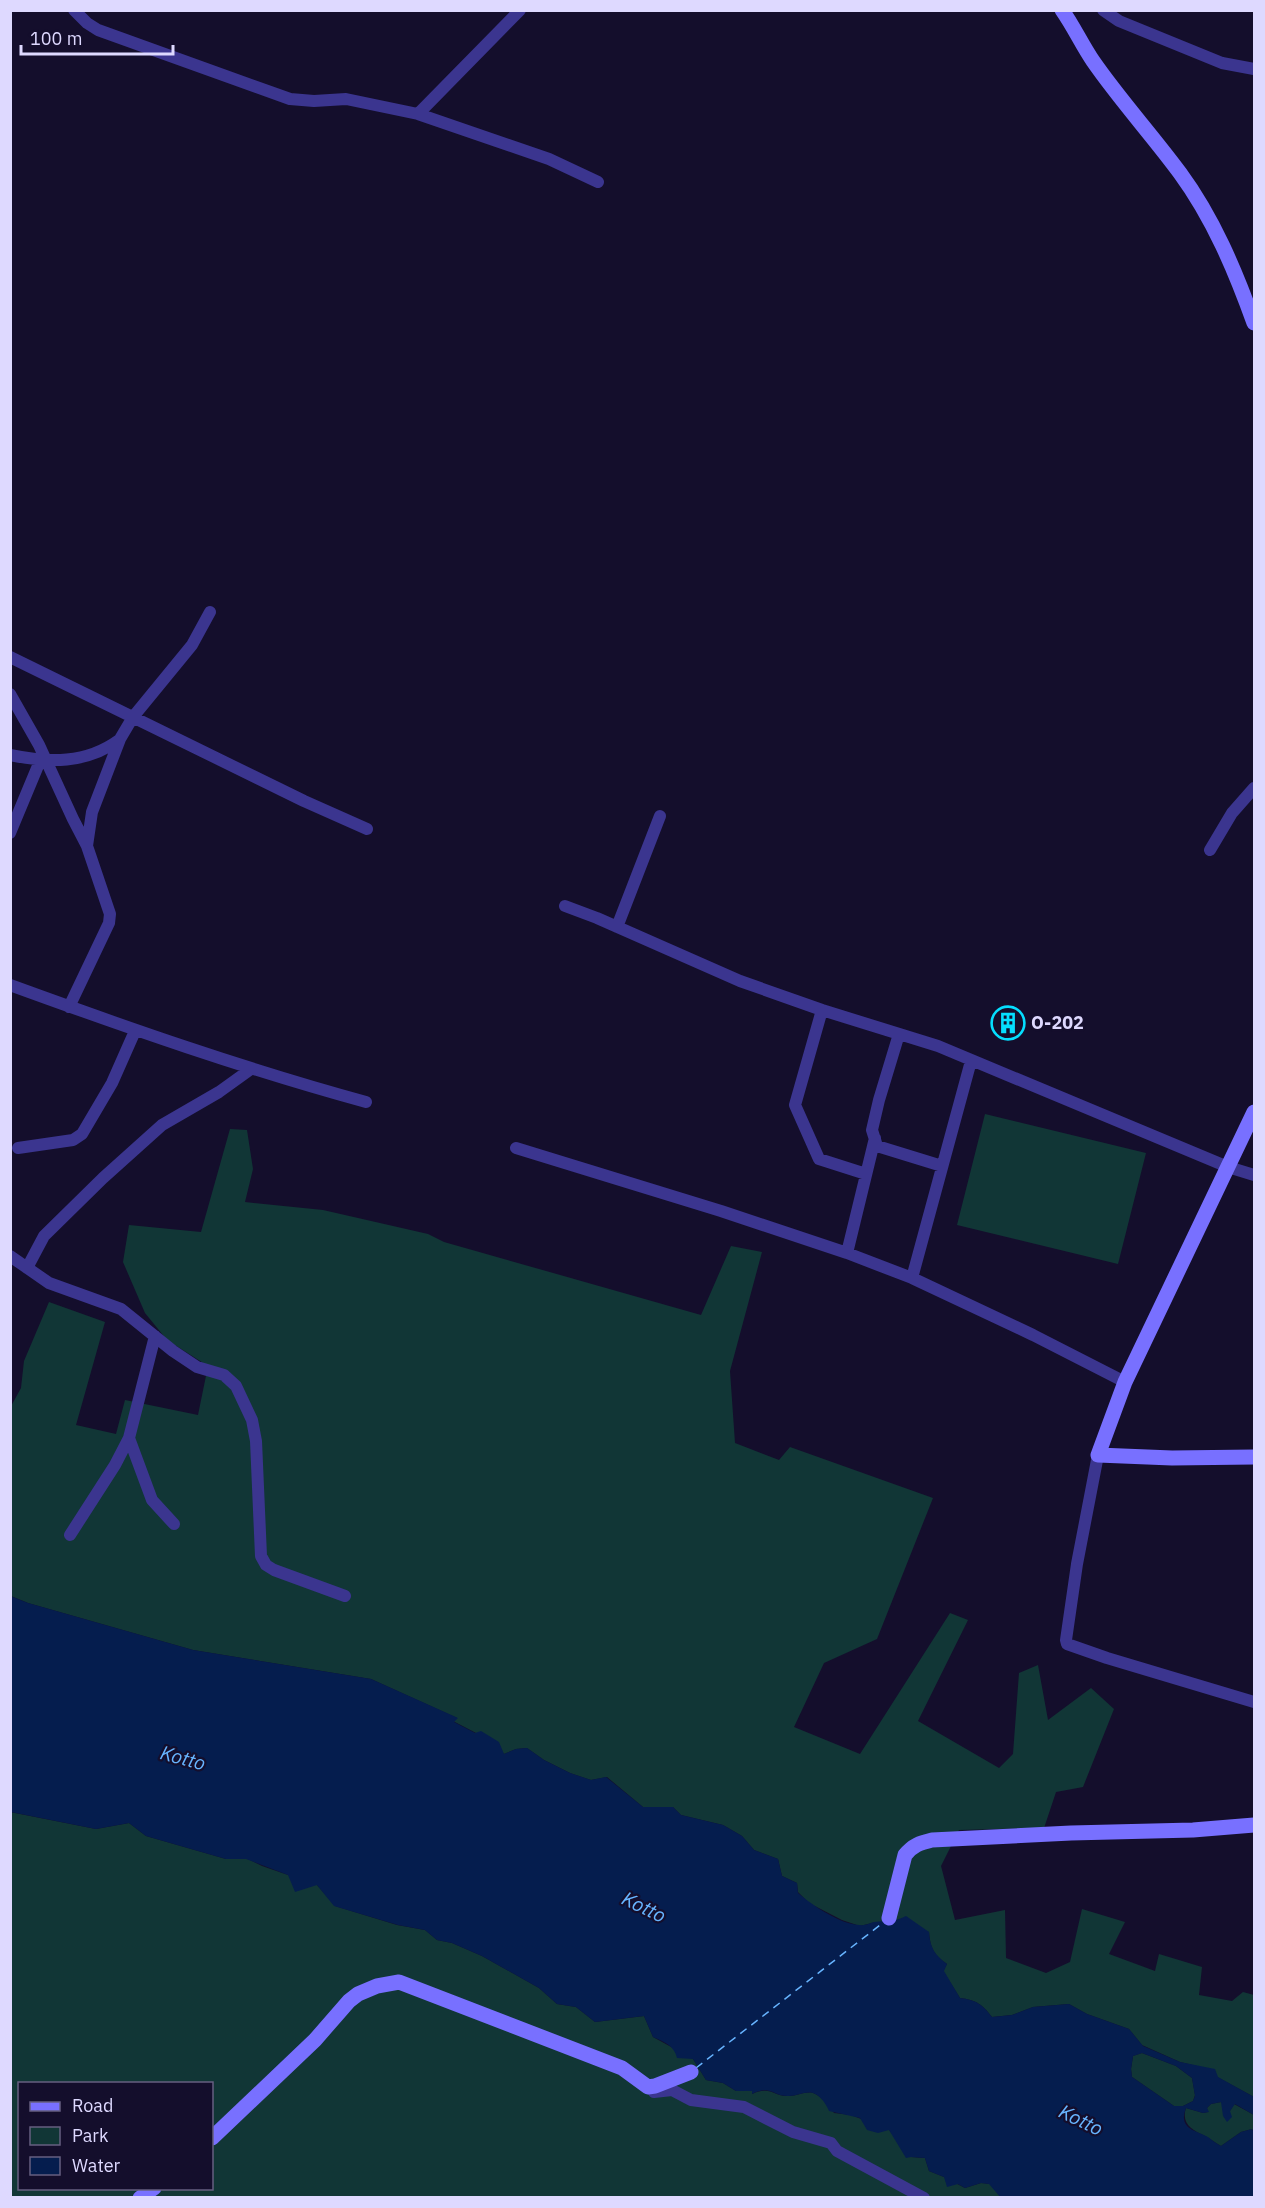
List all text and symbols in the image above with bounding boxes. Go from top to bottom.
scale bar [21,18,172,56]
text: 100 m [30,27,82,50]
building icon: O-202 [990,1005,1026,1041]
place label: O-202 [1031,1011,1084,1034]
water label: Kotto [157,1739,209,1777]
water label: Kotto [618,1884,671,1929]
legend [18,2082,213,2190]
text: Road [72,2094,113,2117]
water label: Kotto [1055,2097,1108,2142]
text: Park [72,2124,109,2147]
text: Water [72,2154,121,2177]

